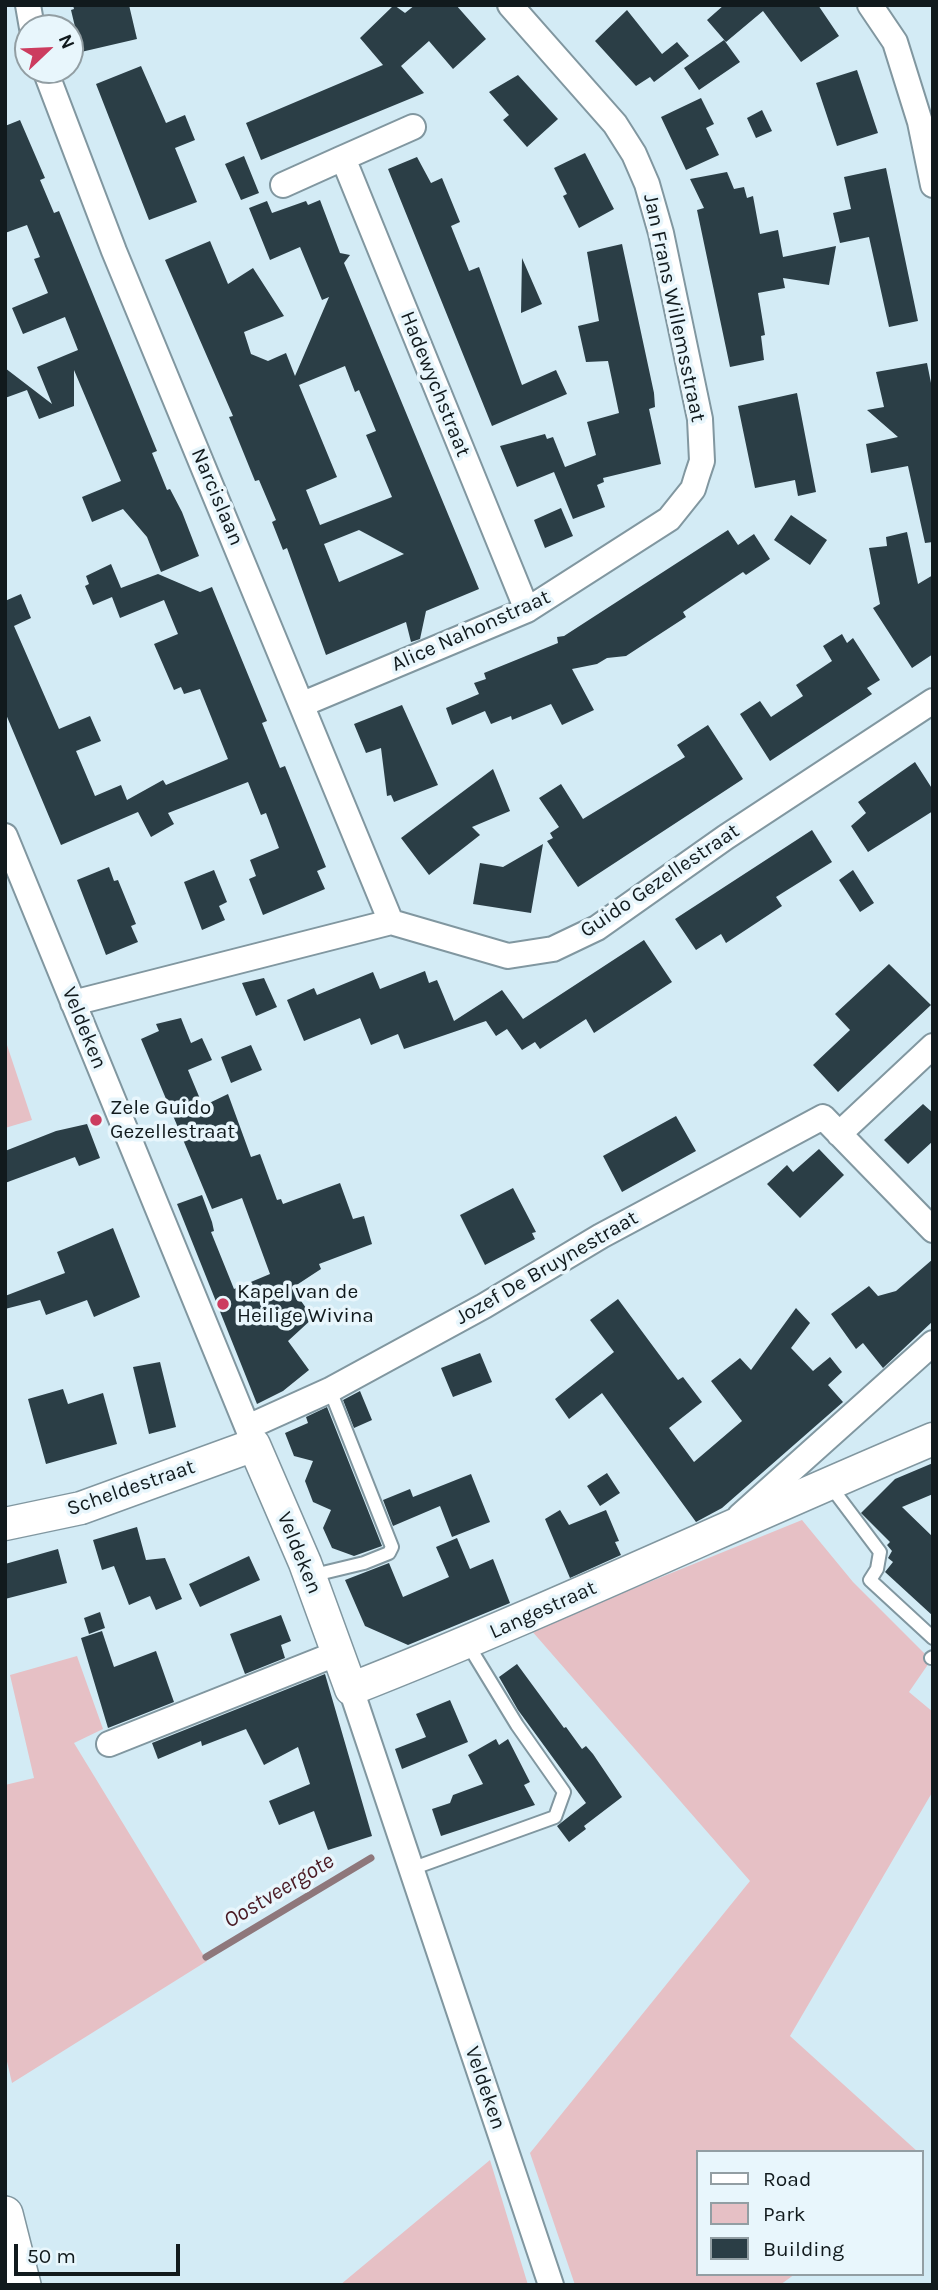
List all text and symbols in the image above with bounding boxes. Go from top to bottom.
north arrow [14,14,84,84]
text: N [54,31,79,52]
street label: Jan Frans Willemsstraat [638,192,710,424]
street label: Hadewychstraat [394,307,476,461]
street label: Narcislaan [185,445,249,549]
street label: Alice Nahonstraat [388,585,554,677]
street label: Guido Gezellestraat [576,818,744,944]
street label: Veldeken [56,983,112,1073]
place label: Zele Guido Gezellestraat [110,1095,235,1145]
marker: Zele Guido Gezellestraat [88,1112,104,1128]
street label: Jozef De Bruynestraat [451,1205,643,1331]
place label: Kapel van de Heilige Wivina [237,1279,374,1329]
marker: Kapel van de Heilige Wivina [215,1296,231,1312]
street label: Scheldestraat [64,1454,198,1522]
street label: Veldeken [271,1508,327,1598]
street label: Langestraat [486,1575,600,1645]
water label: Oostveergote [219,1847,339,1935]
street label: Veldeken [459,2043,511,2133]
legend [696,2150,924,2276]
text: Road [763,2167,811,2191]
text: Park [763,2202,806,2226]
scale bar [18,2230,184,2274]
text: Building [763,2237,844,2261]
text: 50 m [27,2244,76,2268]

